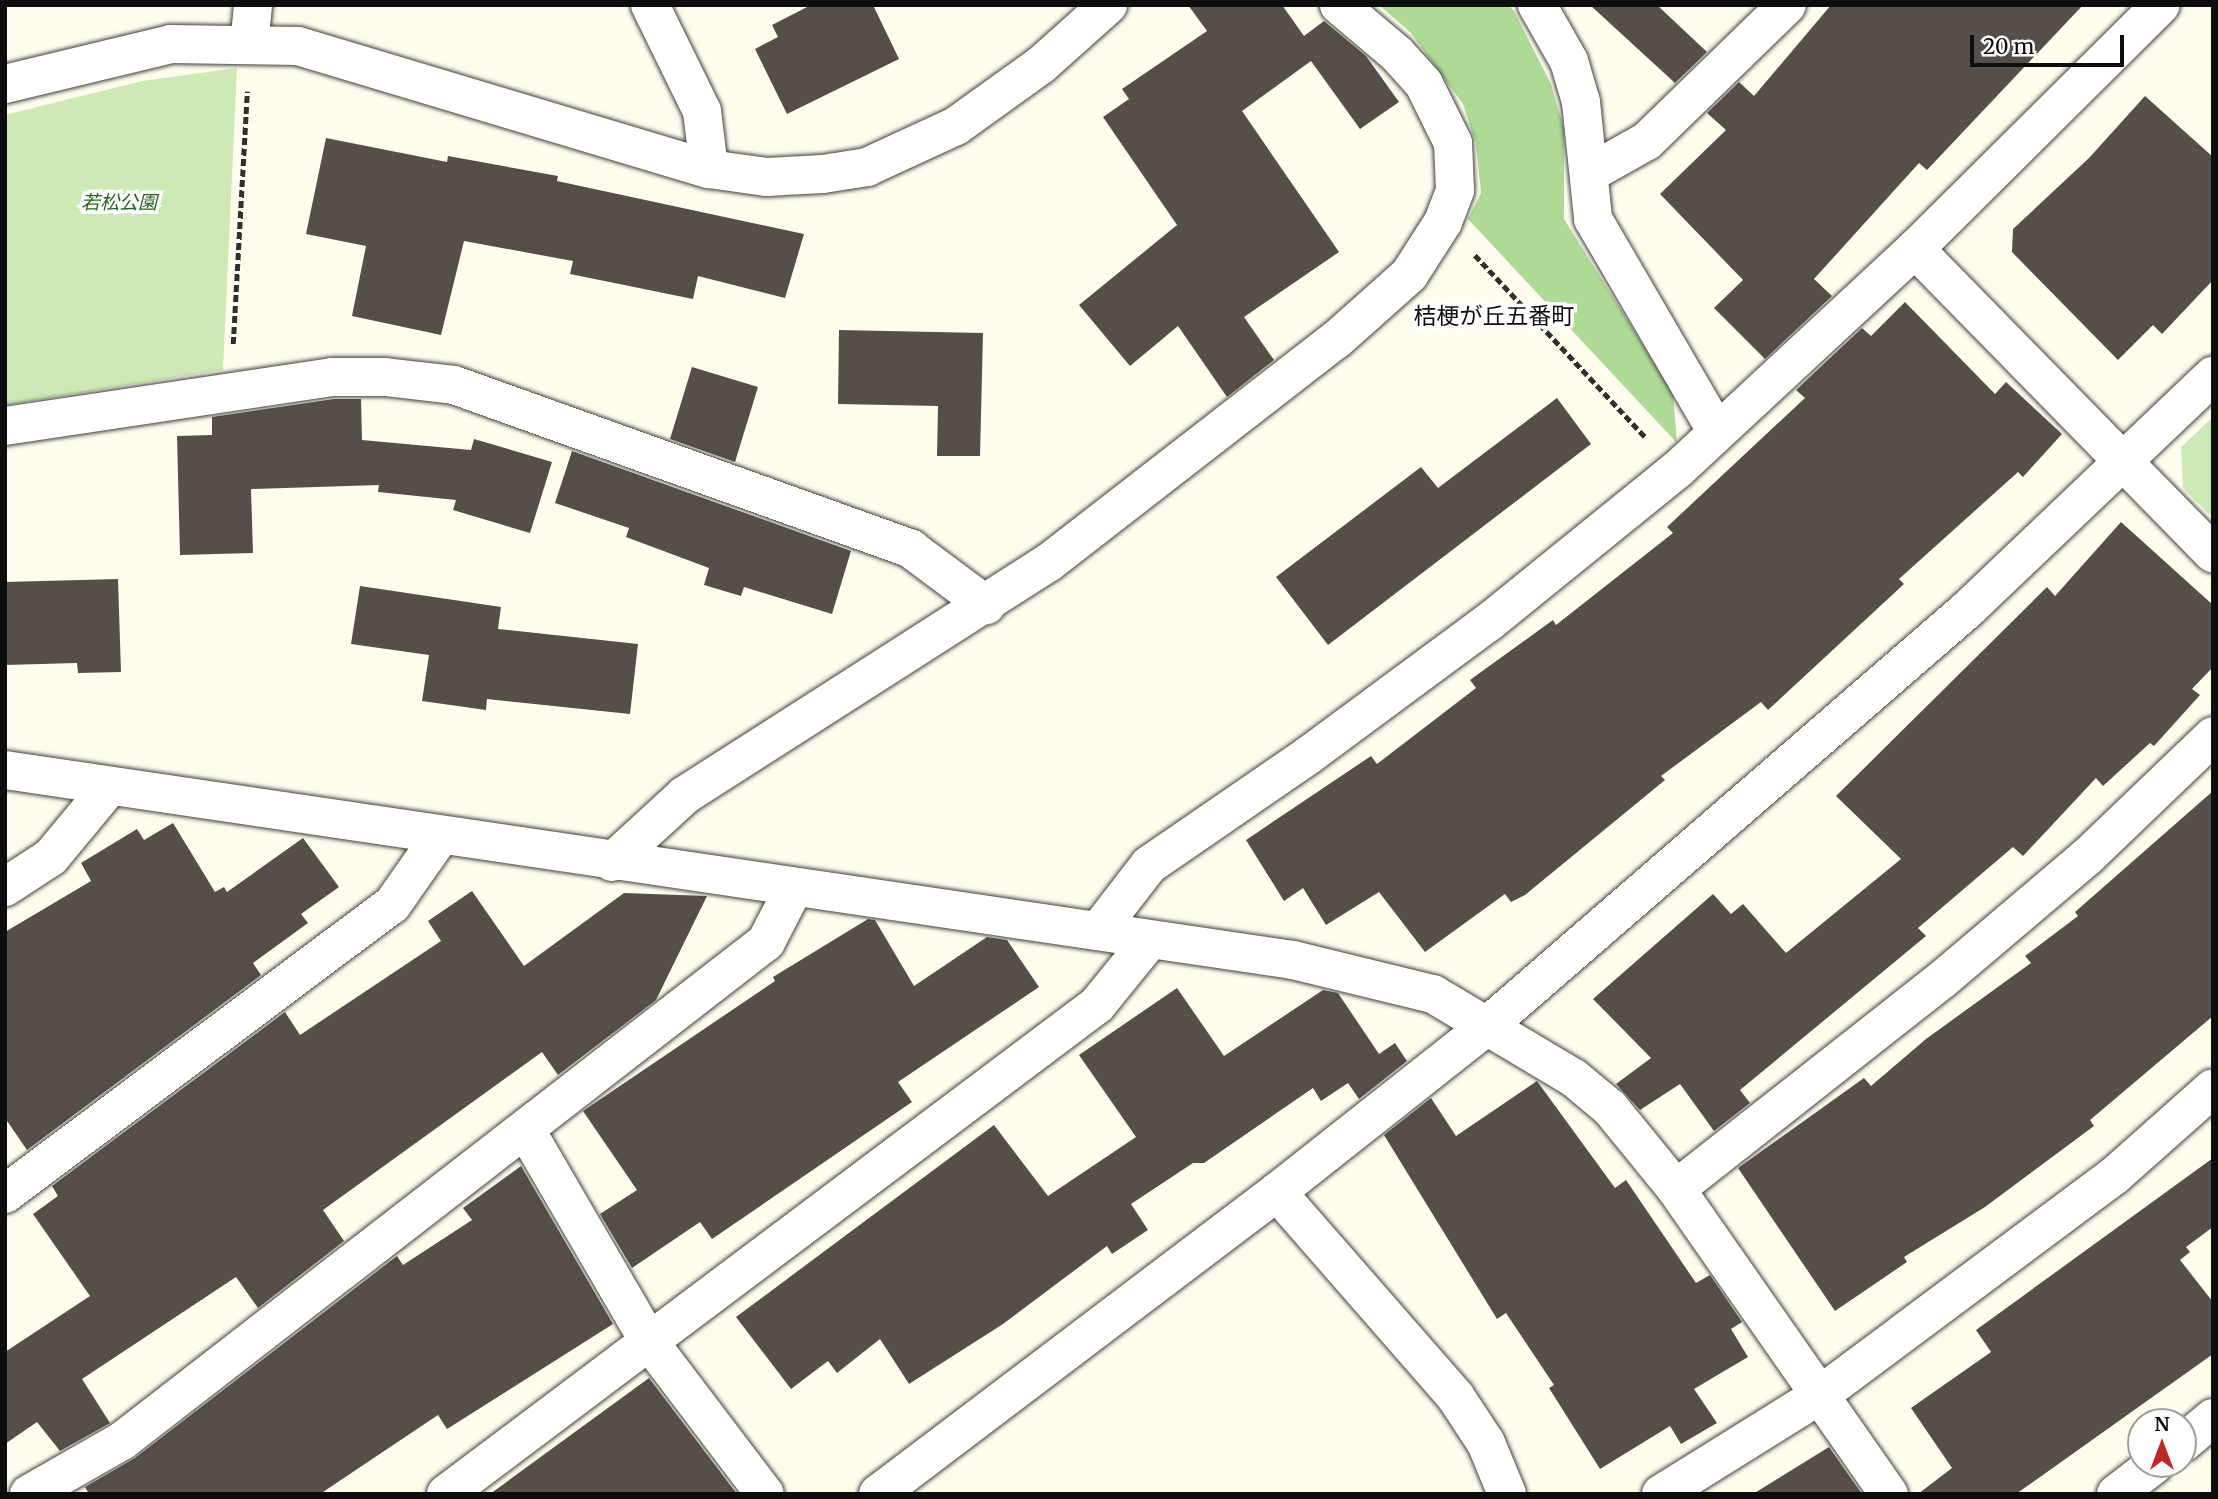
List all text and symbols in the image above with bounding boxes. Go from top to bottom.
scale bar [1973,21,2127,65]
text: 20 m [1983,33,2034,60]
park label: 若松公園 [81,192,157,214]
district label: 桔梗が丘五番町 [1414,302,1574,330]
north arrow [2127,1408,2197,1478]
text: N [2154,1412,2170,1436]

